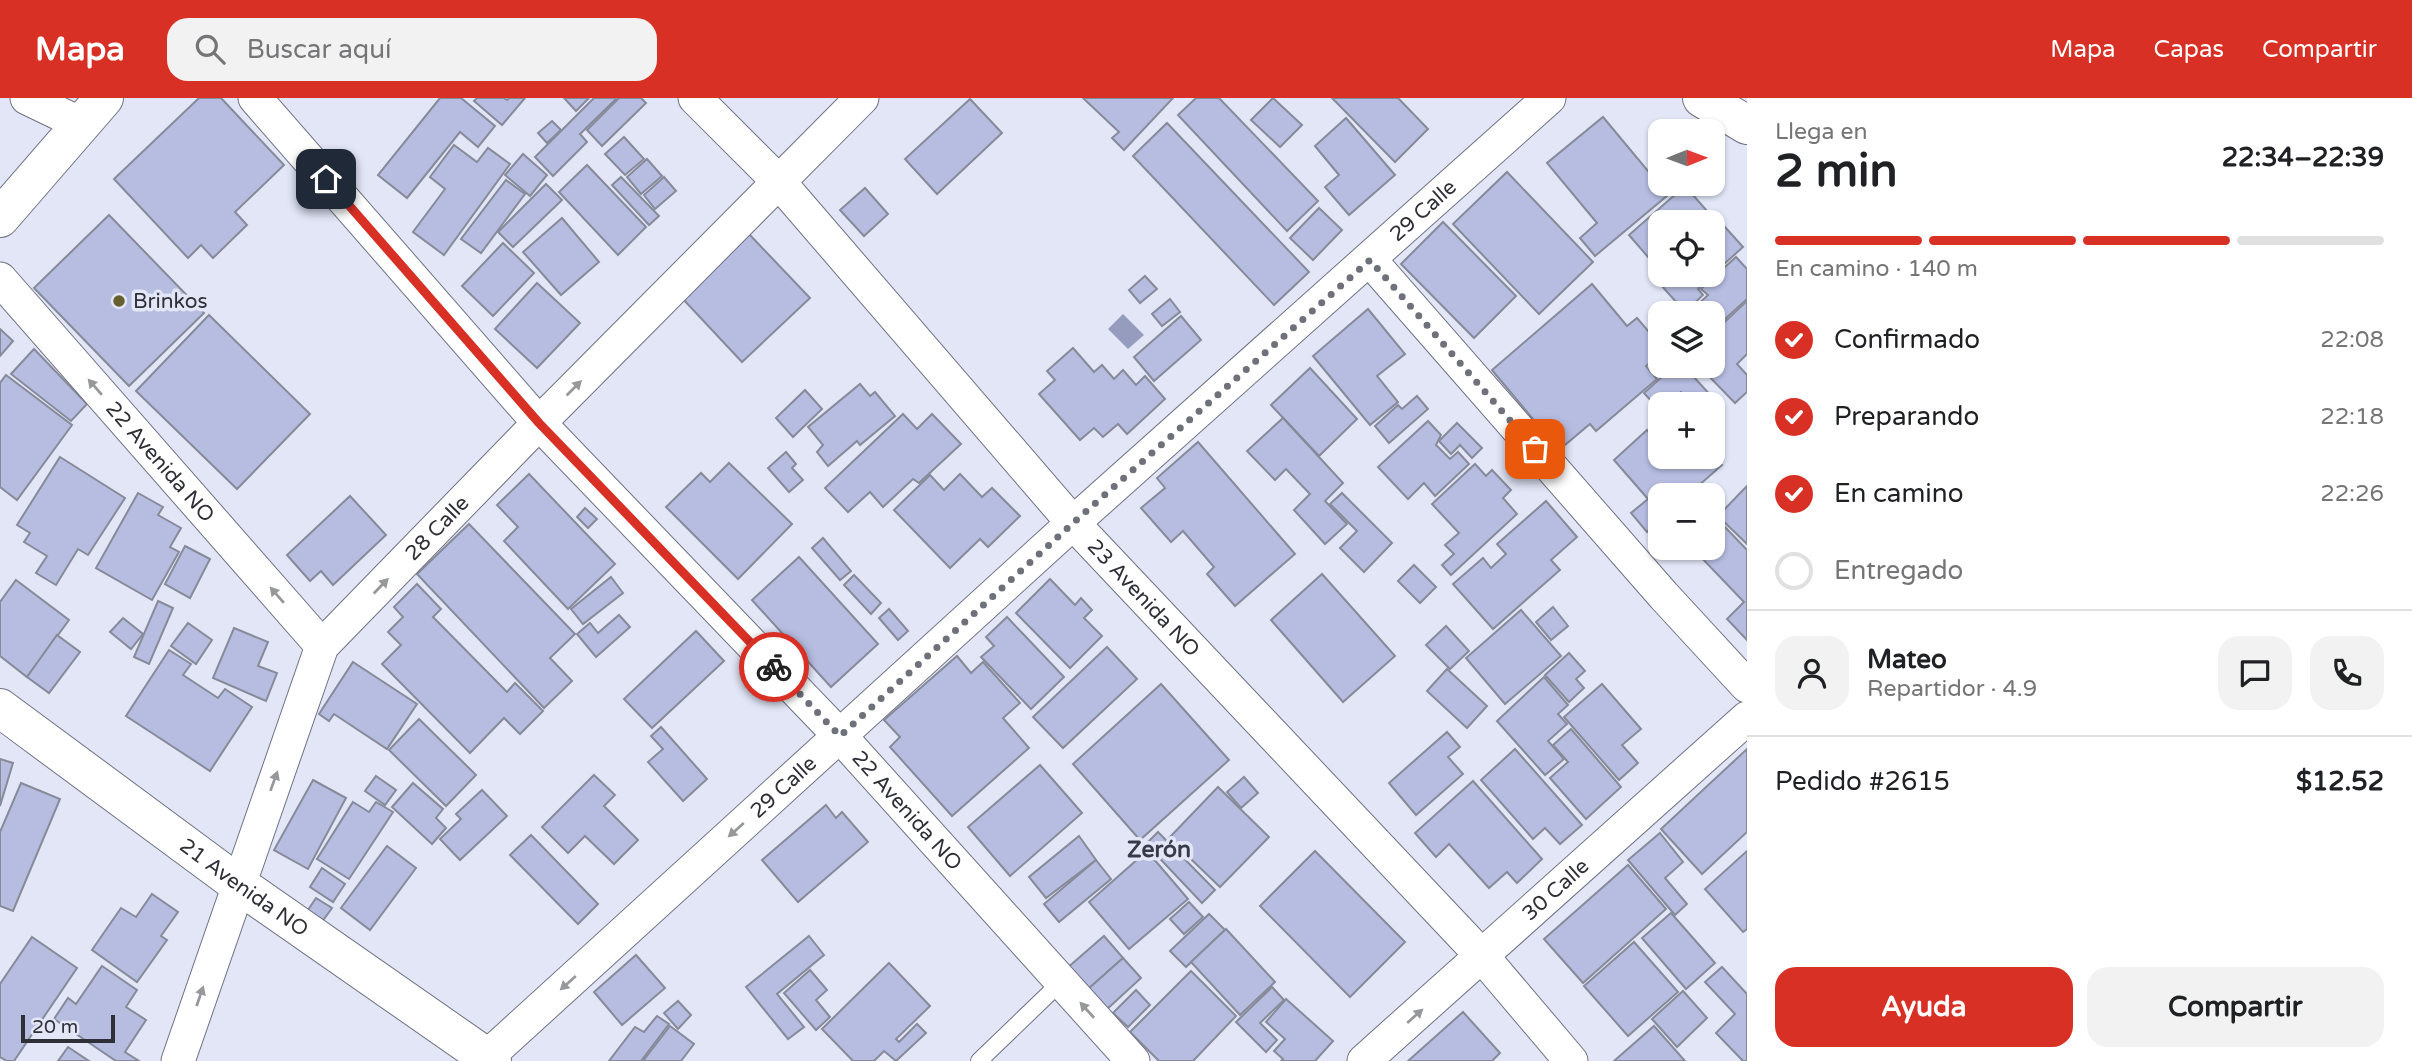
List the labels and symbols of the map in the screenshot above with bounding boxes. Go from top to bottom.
north arrow [1648,119,1726,196]
pin [296,149,356,209]
street label: 29 Calle [1385,174,1461,247]
place label: Brinkos [133,289,208,314]
marker: Brinkos [111,293,127,309]
one-way arrow [87,378,103,396]
one-way arrow [565,380,581,397]
street label: 22 Avenida NO [101,396,220,527]
pin [1505,419,1565,479]
street label: 28 Calle [400,490,474,566]
street label: 23 Avenida NO [1082,534,1205,662]
one-way arrow [372,578,388,595]
one-way arrow [270,586,285,603]
courier [739,632,809,702]
street label: 22 Avenida NO [847,745,967,875]
street label: 29 Calle [745,750,822,823]
one-way arrow [269,771,280,792]
one-way arrow [727,822,745,838]
street label: 21 Avenida NO [175,833,313,942]
district label: Zerón [1127,836,1191,864]
street label: 30 Calle [1517,853,1594,926]
one-way arrow [560,975,577,991]
one-way arrow [195,986,206,1007]
one-way arrow [1080,1002,1096,1019]
one-way arrow [1406,1008,1423,1024]
scale bar [21,1012,116,1044]

